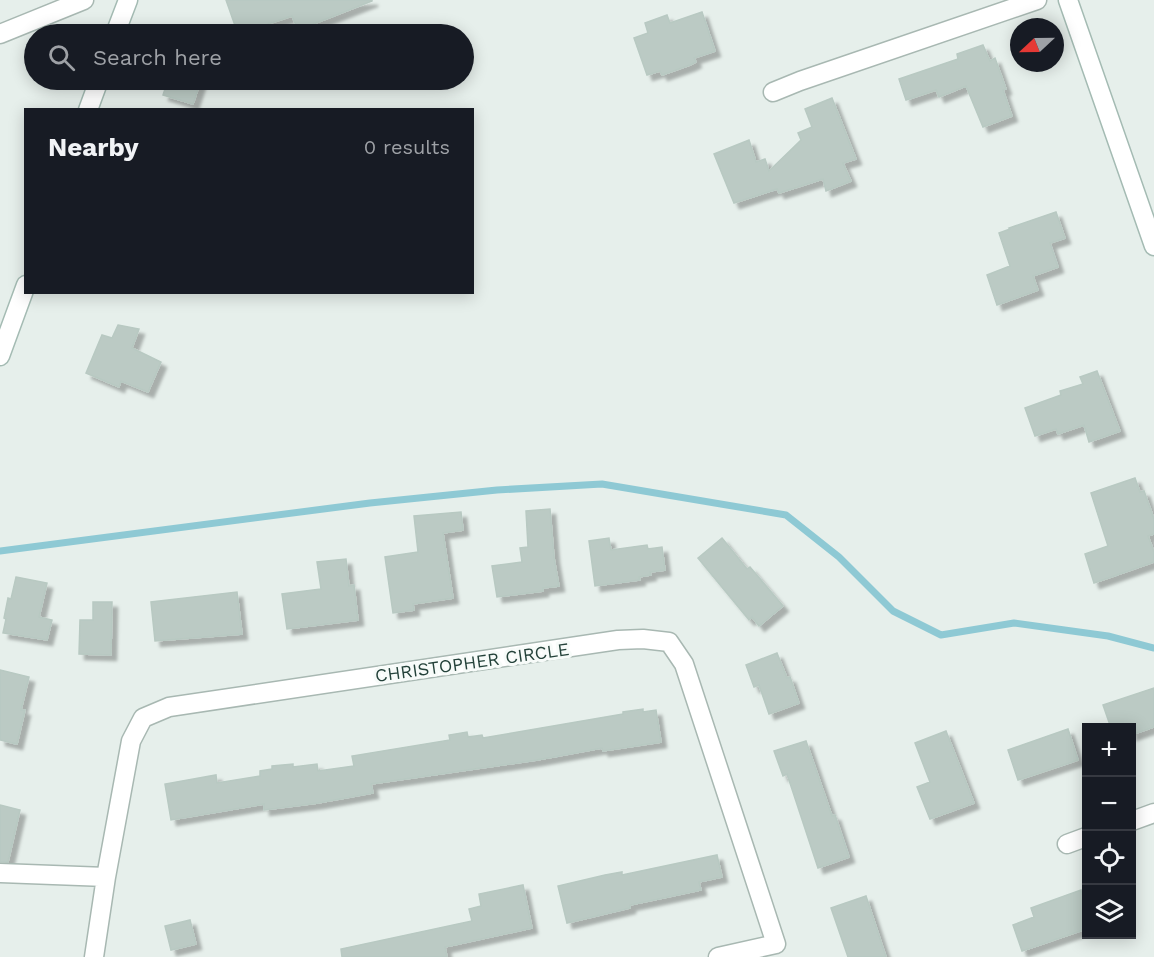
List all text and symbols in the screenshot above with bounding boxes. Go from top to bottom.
north arrow [1010,18,1064,72]
search box [24,24,474,90]
icon: search [45,41,78,74]
text: Search here [93,45,222,70]
text: Nearby [48,132,139,162]
text: 0 results [364,135,450,159]
street label: CHRISTOPHER CIRCLE [374,638,570,686]
map controls [1082,723,1136,939]
button: + [1082,723,1136,777]
button: − [1082,777,1136,831]
button: locate [1082,831,1136,885]
button: layers [1082,885,1136,939]

